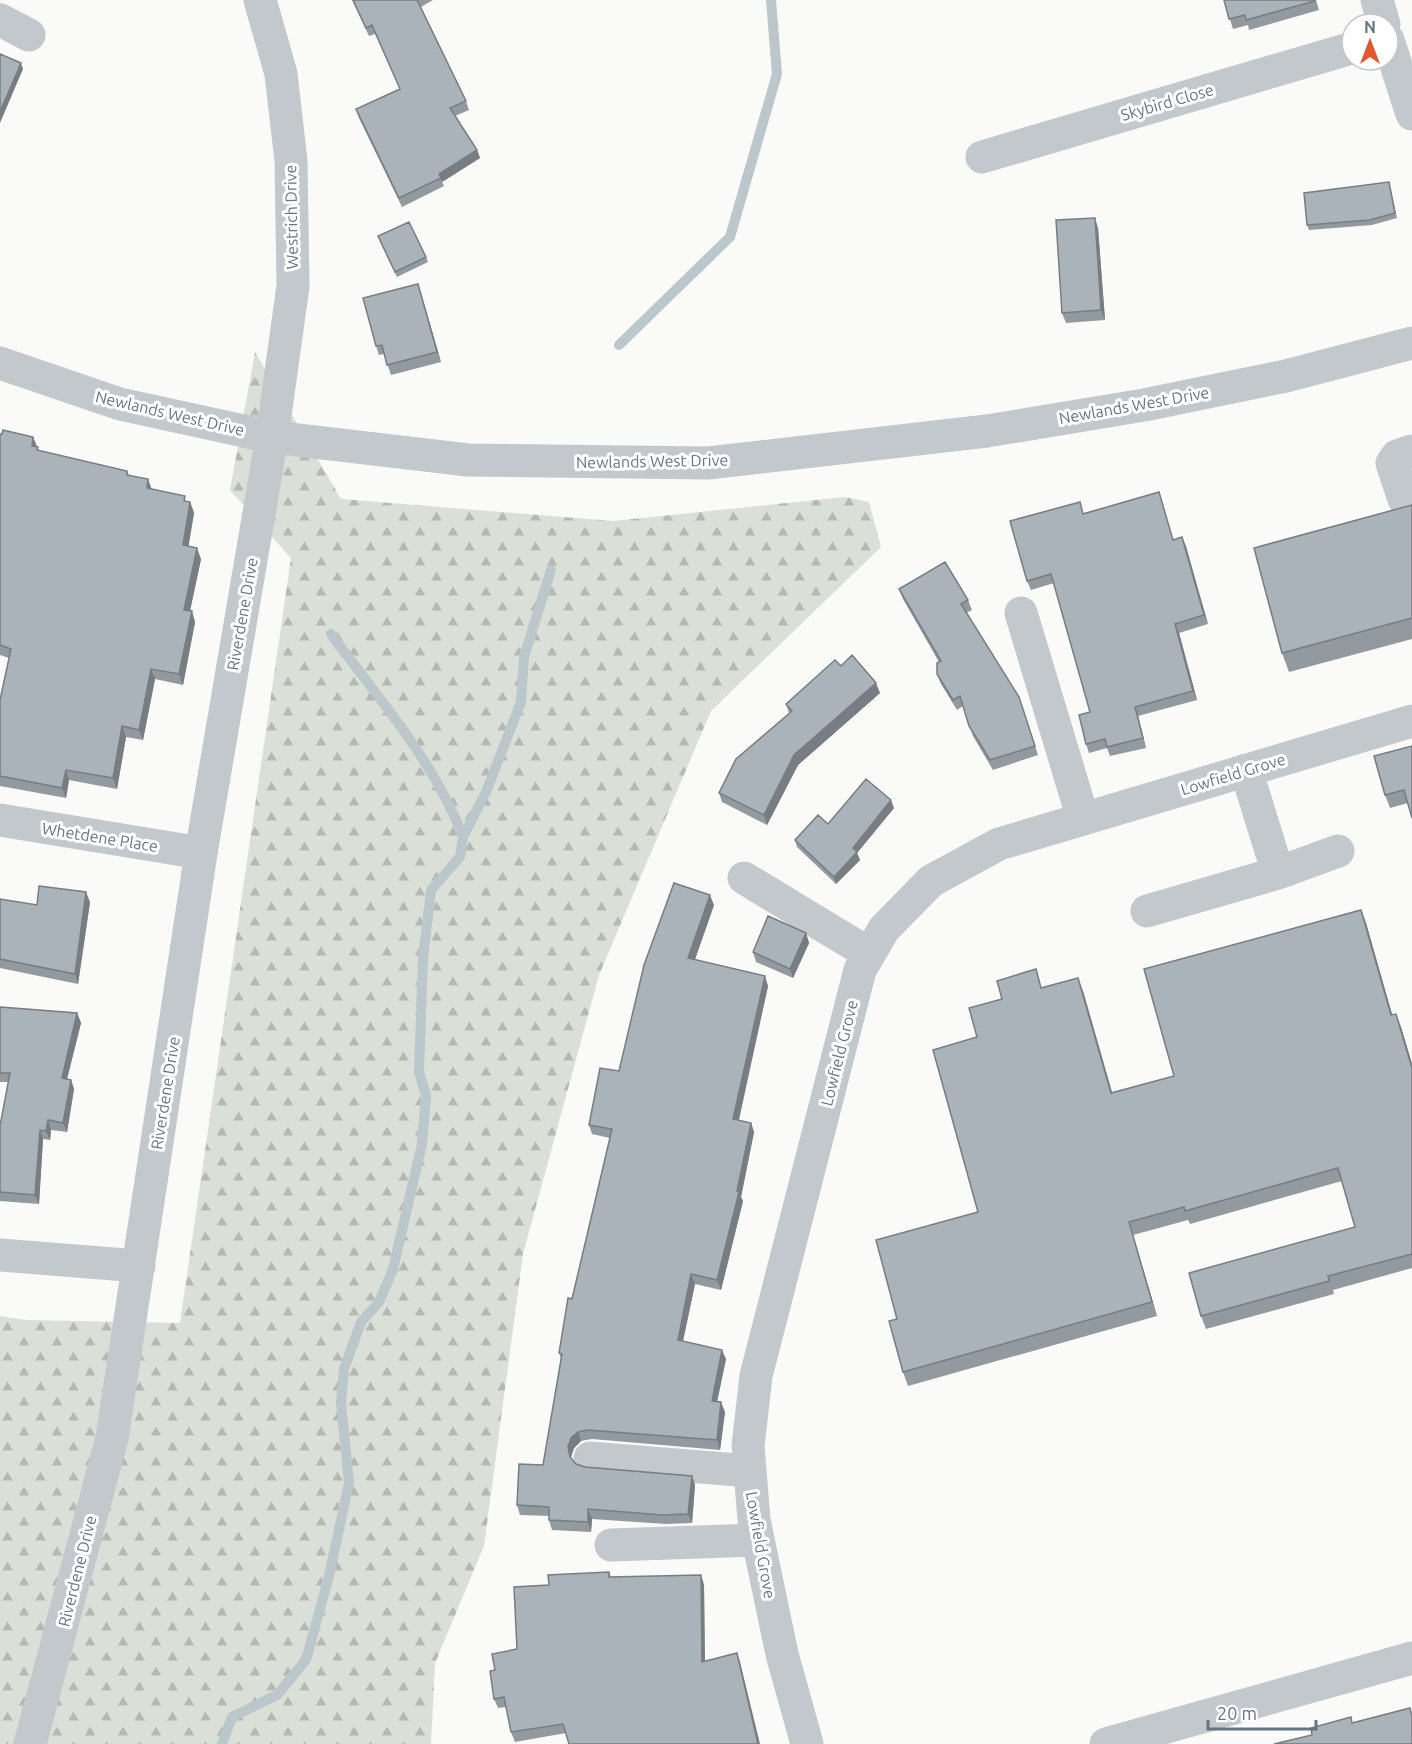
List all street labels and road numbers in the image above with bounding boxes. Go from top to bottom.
street label: Skybird Close [1119,80,1215,124]
street label: Westrich Drive [281,165,301,269]
street label: Newlands West Drive [1057,383,1211,427]
street label: Newlands West Drive [94,387,246,439]
street label: Newlands West Drive [576,451,728,471]
street label: Riverdene Drive [223,556,261,672]
street label: Lowfield Grove [1178,750,1288,798]
street label: Whetdene Place [41,819,159,855]
street label: Lowfield Grove [817,998,861,1108]
street label: Riverdene Drive [147,1035,183,1151]
street label: Lowfield Grove [743,1490,779,1600]
street label: Riverdene Drive [54,1513,100,1629]

